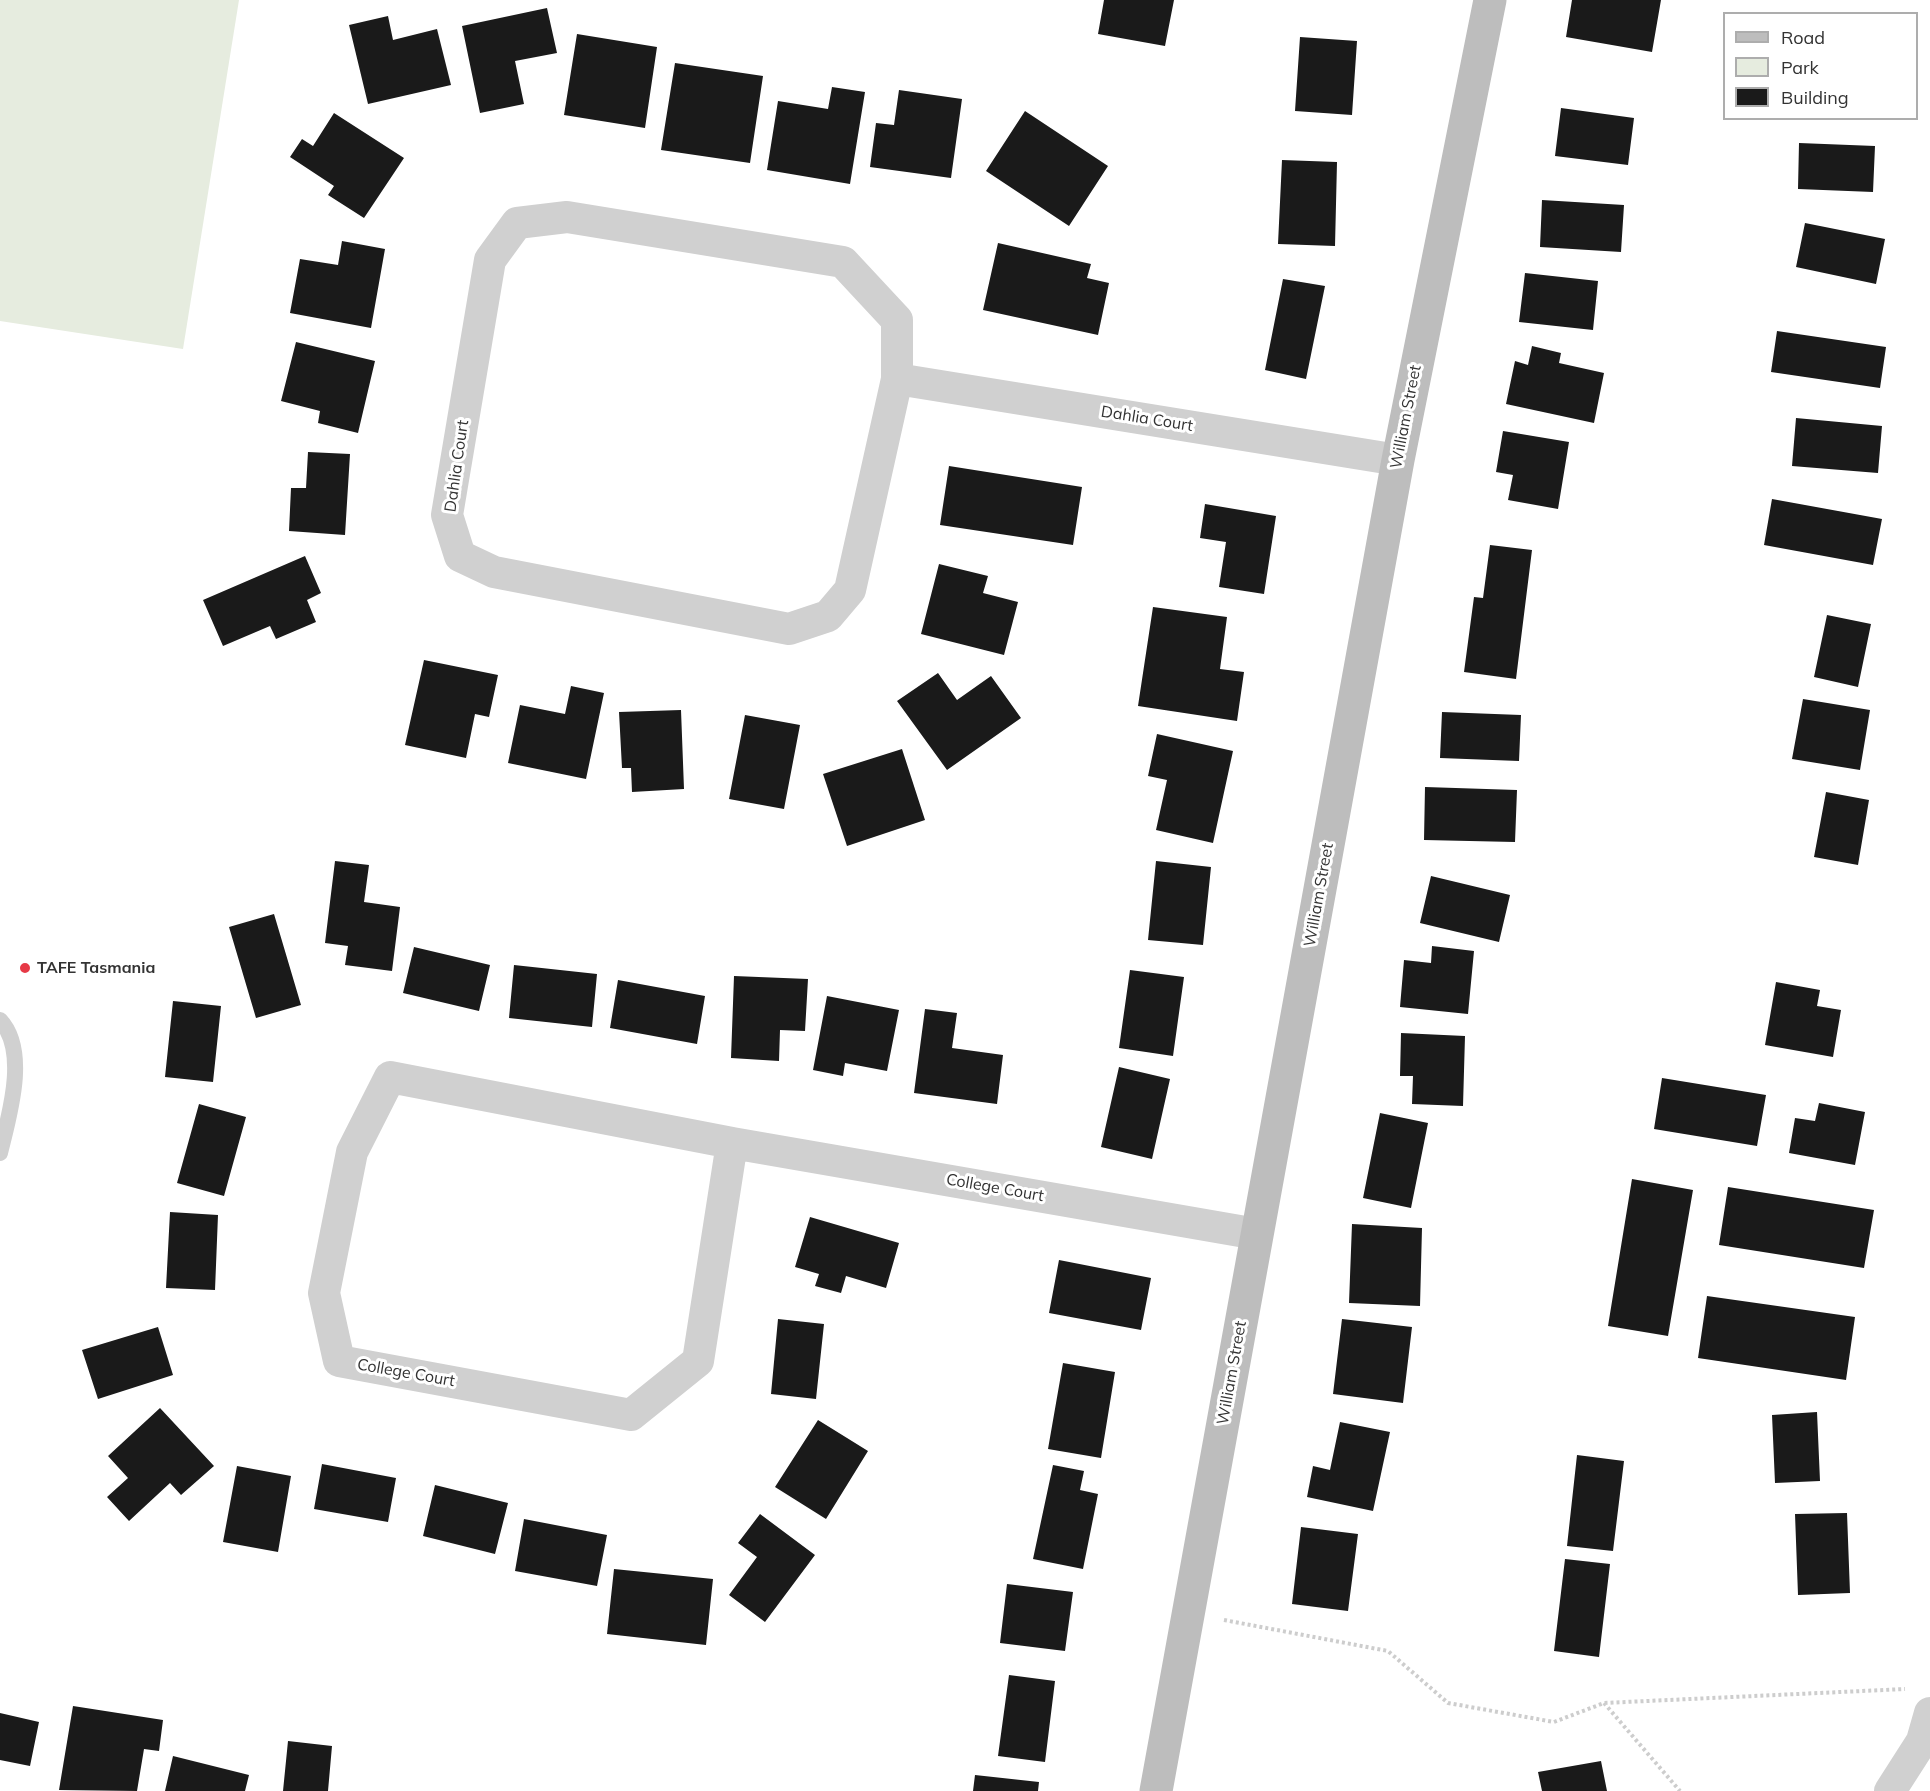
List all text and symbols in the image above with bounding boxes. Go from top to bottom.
legend [1723,12,1918,120]
text: Road [1781,26,1825,49]
text: Park [1781,56,1819,79]
text: Building [1781,86,1849,109]
street label: William Street [1387,364,1425,470]
street label: Dahlia Court [1100,402,1194,436]
street label: Dahlia Court [441,419,473,513]
street label: William Street [1300,842,1338,948]
place label: TAFE Tasmania [37,958,155,978]
marker: TAFE Tasmania [18,961,32,975]
street label: College Court [945,1170,1045,1206]
street label: William Street [1213,1320,1251,1426]
street label: College Court [356,1355,456,1391]

